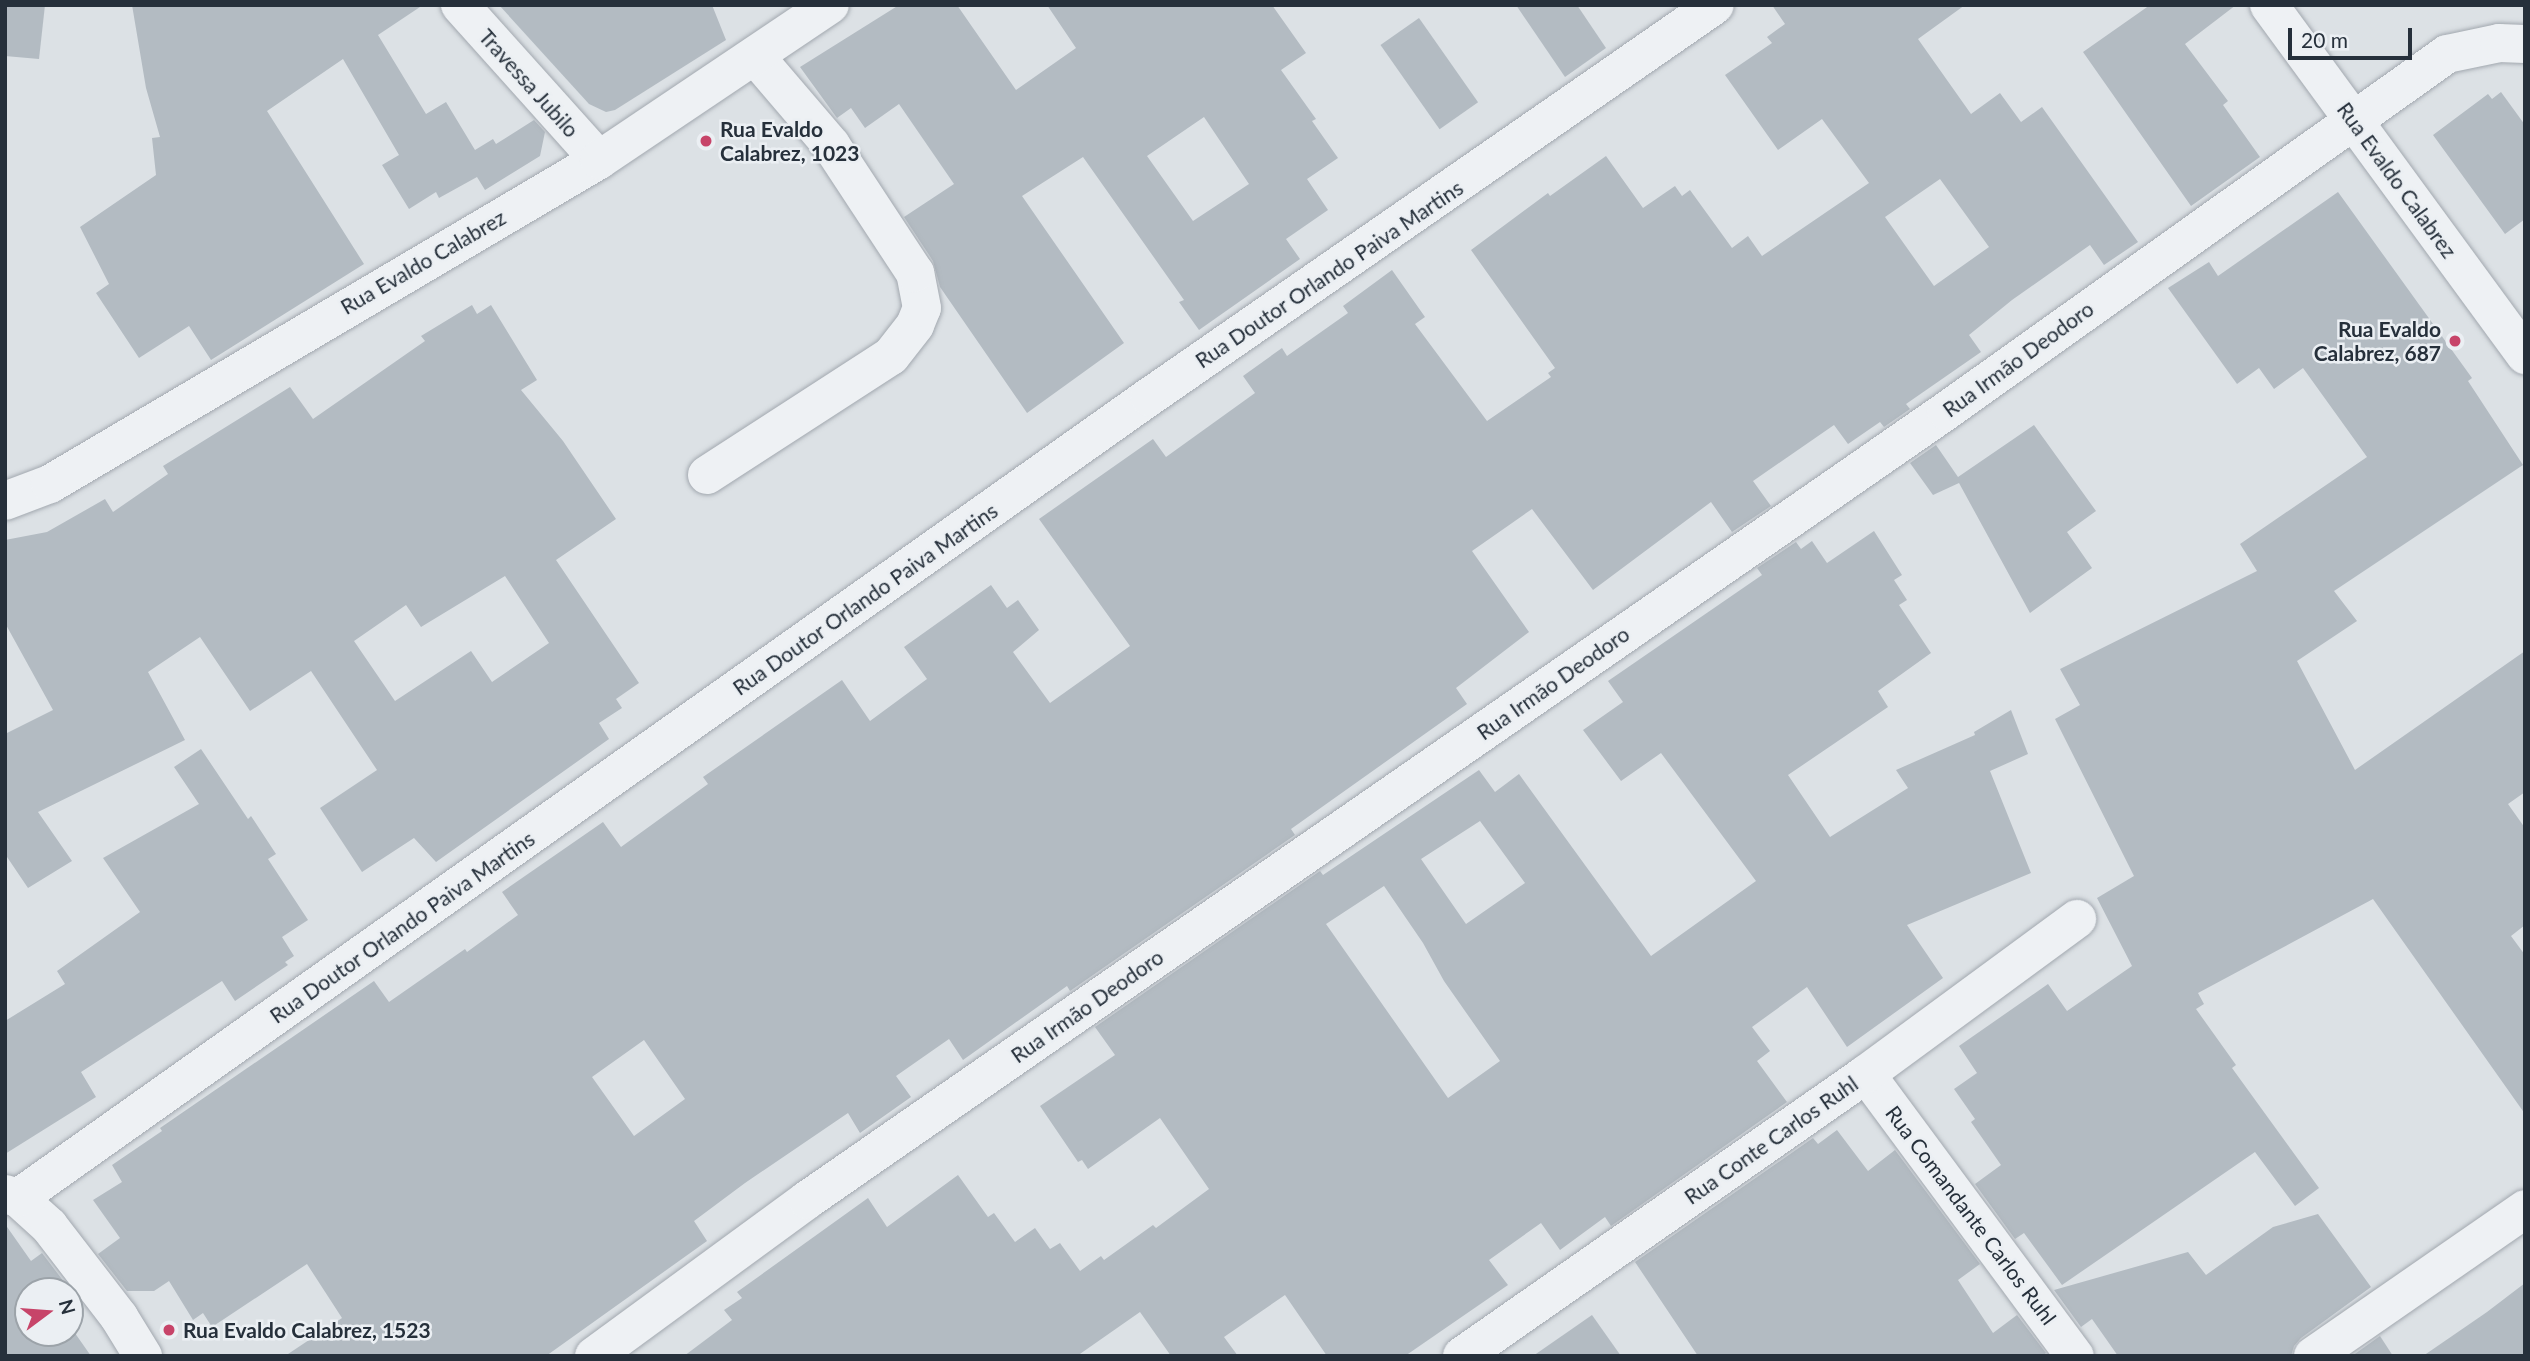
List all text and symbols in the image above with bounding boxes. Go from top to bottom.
scale bar [2292,14,2416,58]
street label: Travessa Jubilo [474,24,584,142]
text: 20 m [2301,27,2348,52]
street label: Rua Evaldo Calabrez [2332,97,2462,263]
place label: Rua Evaldo Calabrez, 1023 [720,116,859,166]
marker: Rua Evaldo Calabrez, 1023 [698,133,714,149]
street label: Rua Doutor Orlando Paiva Martins [1190,175,1468,373]
street label: Rua Evaldo Calabrez [336,205,510,319]
street label: Rua Irmão Deodoro [1938,296,2098,422]
place label: Rua Evaldo Calabrez, 687 [2314,316,2441,366]
marker: Rua Evaldo Calabrez, 687 [2447,333,2463,349]
street label: Rua Doutor Orlando Paiva Martins [728,498,1002,700]
street label: Rua Irmão Deodoro [1472,621,1634,745]
street label: Rua Doutor Orlando Paiva Martins [265,826,539,1028]
street label: Rua Irmão Deodoro [1006,944,1168,1068]
street label: Rua Conte Carlos Ruhl [1679,1071,1863,1209]
street label: Rua Comandante Carlos Ruhl [1880,1101,2062,1329]
north arrow [14,1277,84,1347]
text: N [55,1296,81,1317]
place label: Rua Evaldo Calabrez, 1523 [183,1317,431,1343]
marker: Rua Evaldo Calabrez, 1523 [161,1322,177,1338]

